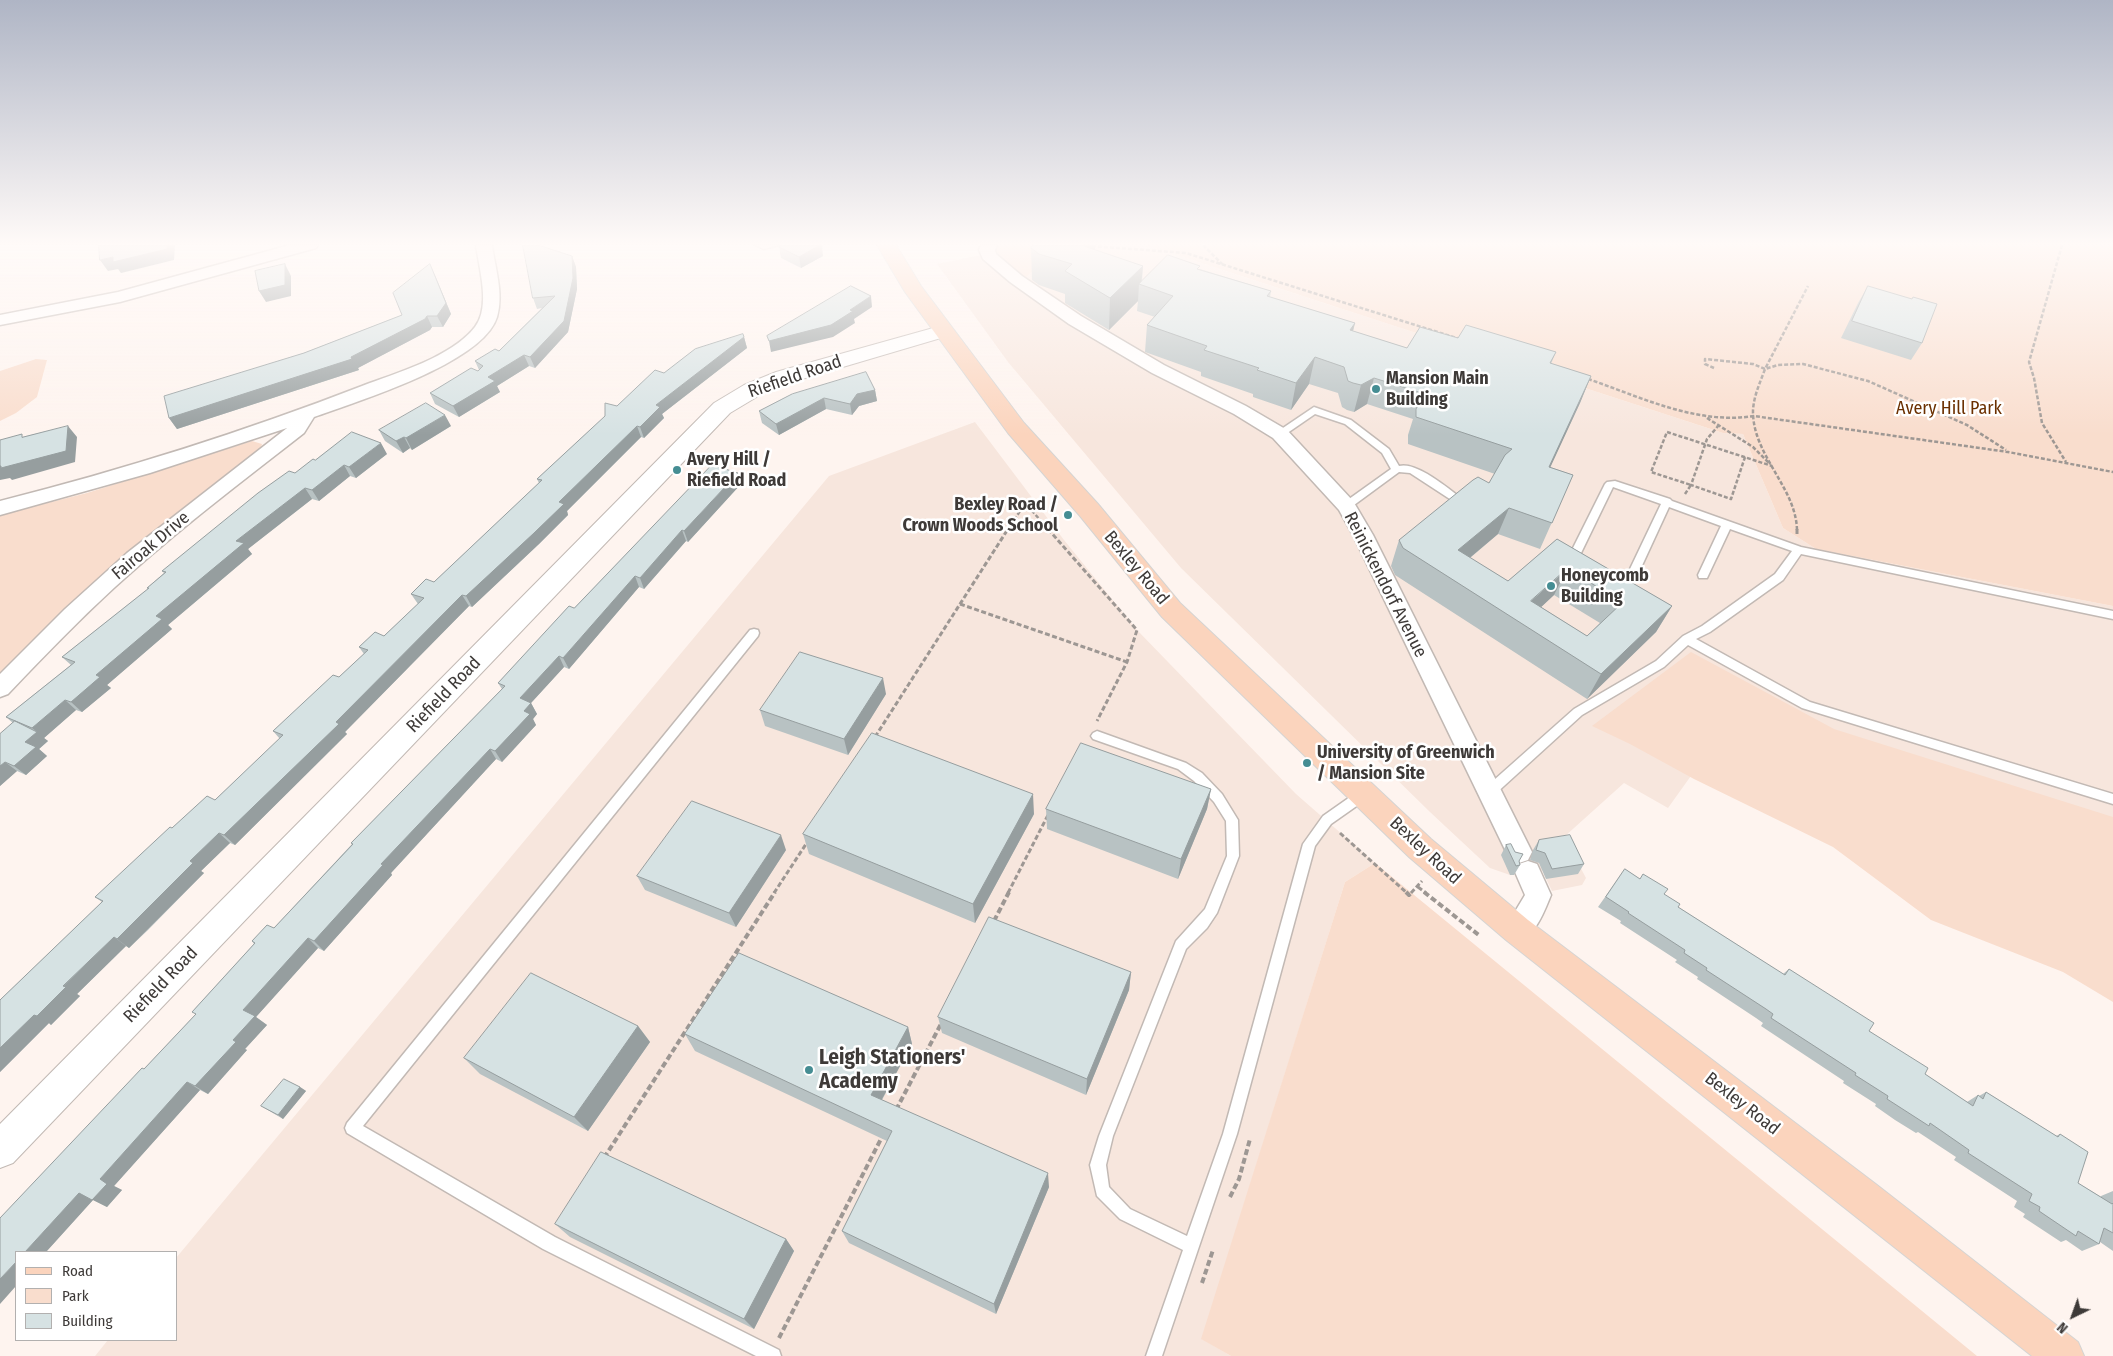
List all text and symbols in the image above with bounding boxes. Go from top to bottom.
street label: Riefield Road [745,351,845,403]
place label: Mansion Main Building [1386,368,1489,410]
marker: Mansion Main Building [1370,383,1382,395]
park label: Avery Hill Park [1896,398,2002,420]
place label: Avery Hill / Riefield Road [687,449,786,492]
marker: Avery Hill / Riefield Road [671,464,683,476]
place label: Bexley Road / Crown Woods School [902,494,1058,536]
street label: Fairoak Drive [108,507,194,585]
marker: Bexley Road / Crown Woods School [1062,509,1074,521]
street label: Reinickendorf Avenue [1339,509,1431,661]
street label: Bexley Road [1099,527,1173,609]
place label: Honeycomb Building [1561,565,1649,608]
marker: Honeycomb Building [1545,580,1557,592]
street label: Riefield Road [402,652,486,738]
place label: University of Greenwich / Mansion Site [1317,742,1495,784]
marker: University of Greenwich / Mansion Site [1301,757,1313,769]
street label: Bexley Road [1385,813,1465,889]
street label: Riefield Road [119,942,203,1028]
place label: Leigh Stationers' Academy [819,1045,966,1095]
marker: Leigh Stationers' Academy [803,1064,815,1076]
street label: Bexley Road [1700,1068,1784,1140]
legend [15,1251,178,1341]
text: Road [62,1262,93,1280]
text: Park [62,1287,89,1305]
north arrow [2048,1291,2098,1341]
text: Building [62,1312,113,1330]
text: N [2054,1318,2071,1337]

